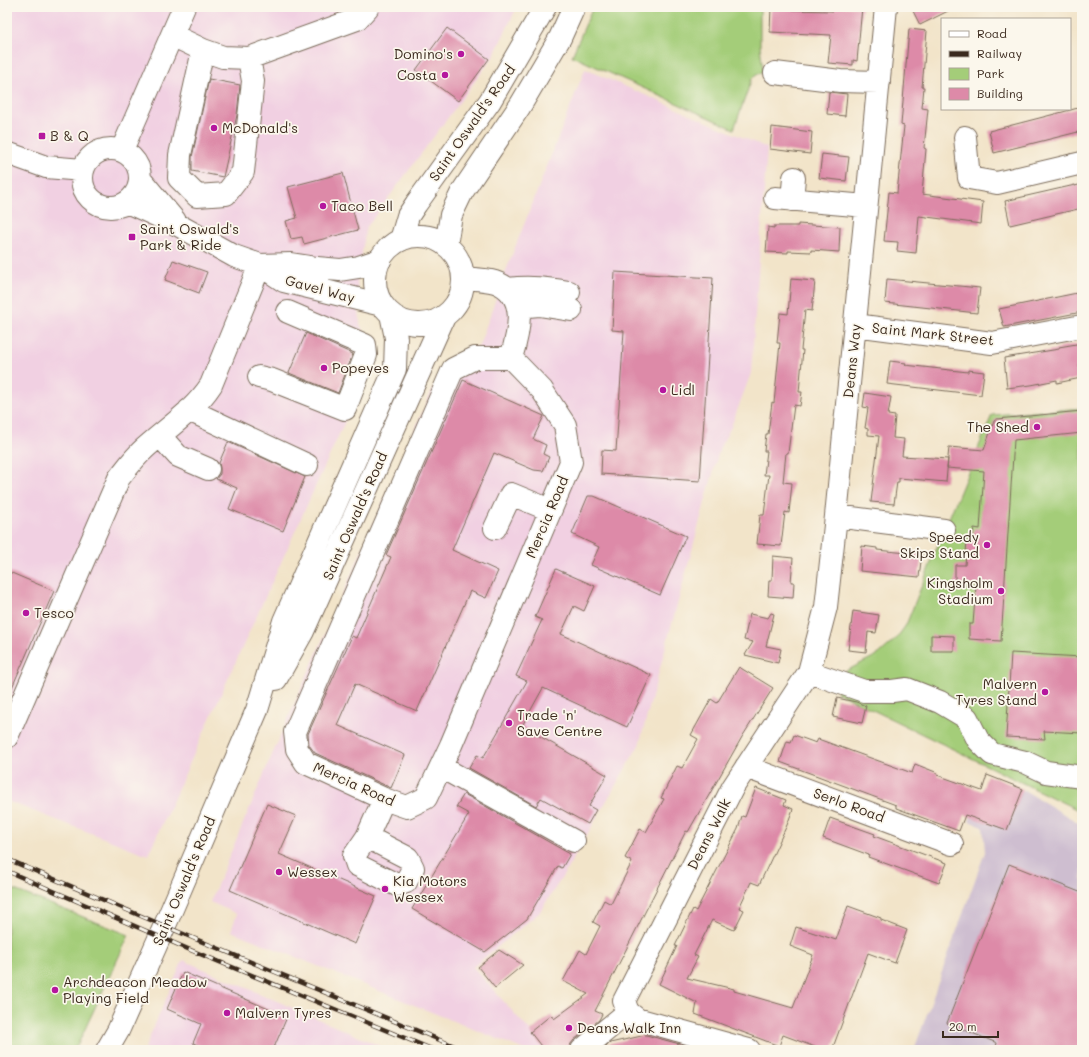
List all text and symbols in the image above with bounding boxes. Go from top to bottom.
legend [941,18,1071,110]
text: Road [977,25,1007,41]
place label: Domino's [394,44,453,63]
text: Railway [977,45,1022,61]
marker: Domino's [456,49,466,59]
street label: Saint Oswald's Road [424,60,519,185]
place label: Costa [397,65,437,84]
text: Park [977,65,1004,81]
marker: Costa [440,70,450,80]
text: Building [977,85,1023,101]
place label: McDonald's [222,118,298,137]
marker: McDonald's [209,123,219,133]
place label: B & Q [50,126,89,145]
marker: B & Q [37,131,47,141]
place label: Taco Bell [331,196,393,215]
marker: Taco Bell [318,201,328,211]
place label: Saint Oswald's Park & Ride [140,219,239,254]
marker: Saint Oswald's Park & Ride [127,232,137,242]
street label: Gavel Way [283,270,357,307]
street label: Saint Mark Street [871,318,995,349]
street label: Deans Way [838,323,865,399]
place label: Popeyes [332,358,389,377]
marker: Popeyes [319,363,329,373]
place label: Lidl [671,380,695,399]
marker: Lidl [658,385,668,395]
place label: The Shed [967,417,1029,436]
marker: The Shed [1032,422,1042,432]
street label: Saint Oswald's Road [318,449,391,583]
street label: Mercia Road [521,473,572,561]
place label: Speedy Skips Stand [900,527,979,562]
marker: Speedy Skips Stand [982,540,992,550]
place label: Kingsholm Stadium [927,573,993,608]
marker: Kingsholm Stadium [996,586,1006,596]
place label: Tesco [34,603,74,622]
marker: Tesco [21,608,31,618]
place label: Malvern Tyres Stand [956,674,1037,709]
marker: Malvern Tyres Stand [1040,687,1050,697]
place label: Trade 'n' Save Centre [517,705,602,740]
marker: Trade 'n' Save Centre [504,718,514,728]
street label: Mercia Road [310,757,398,810]
street label: Serlo Road [811,783,888,826]
street label: Deans Walk [682,795,735,873]
street label: Saint Oswald's Road [148,813,219,948]
place label: Wessex [287,862,337,881]
marker: Wessex [274,867,284,877]
place label: Kia Motors Wessex [393,871,467,906]
marker: Kia Motors Wessex [380,884,390,894]
place label: Archdeacon Meadow Playing Field [63,972,207,1007]
marker: Archdeacon Meadow Playing Field [50,985,60,995]
place label: Malvern Tyres [235,1003,331,1022]
marker: Malvern Tyres [222,1008,232,1018]
scale bar [943,1013,998,1039]
place label: Deans Walk Inn [577,1018,681,1037]
text: 20 m [949,1018,977,1034]
marker: Deans Walk Inn [564,1023,574,1033]

